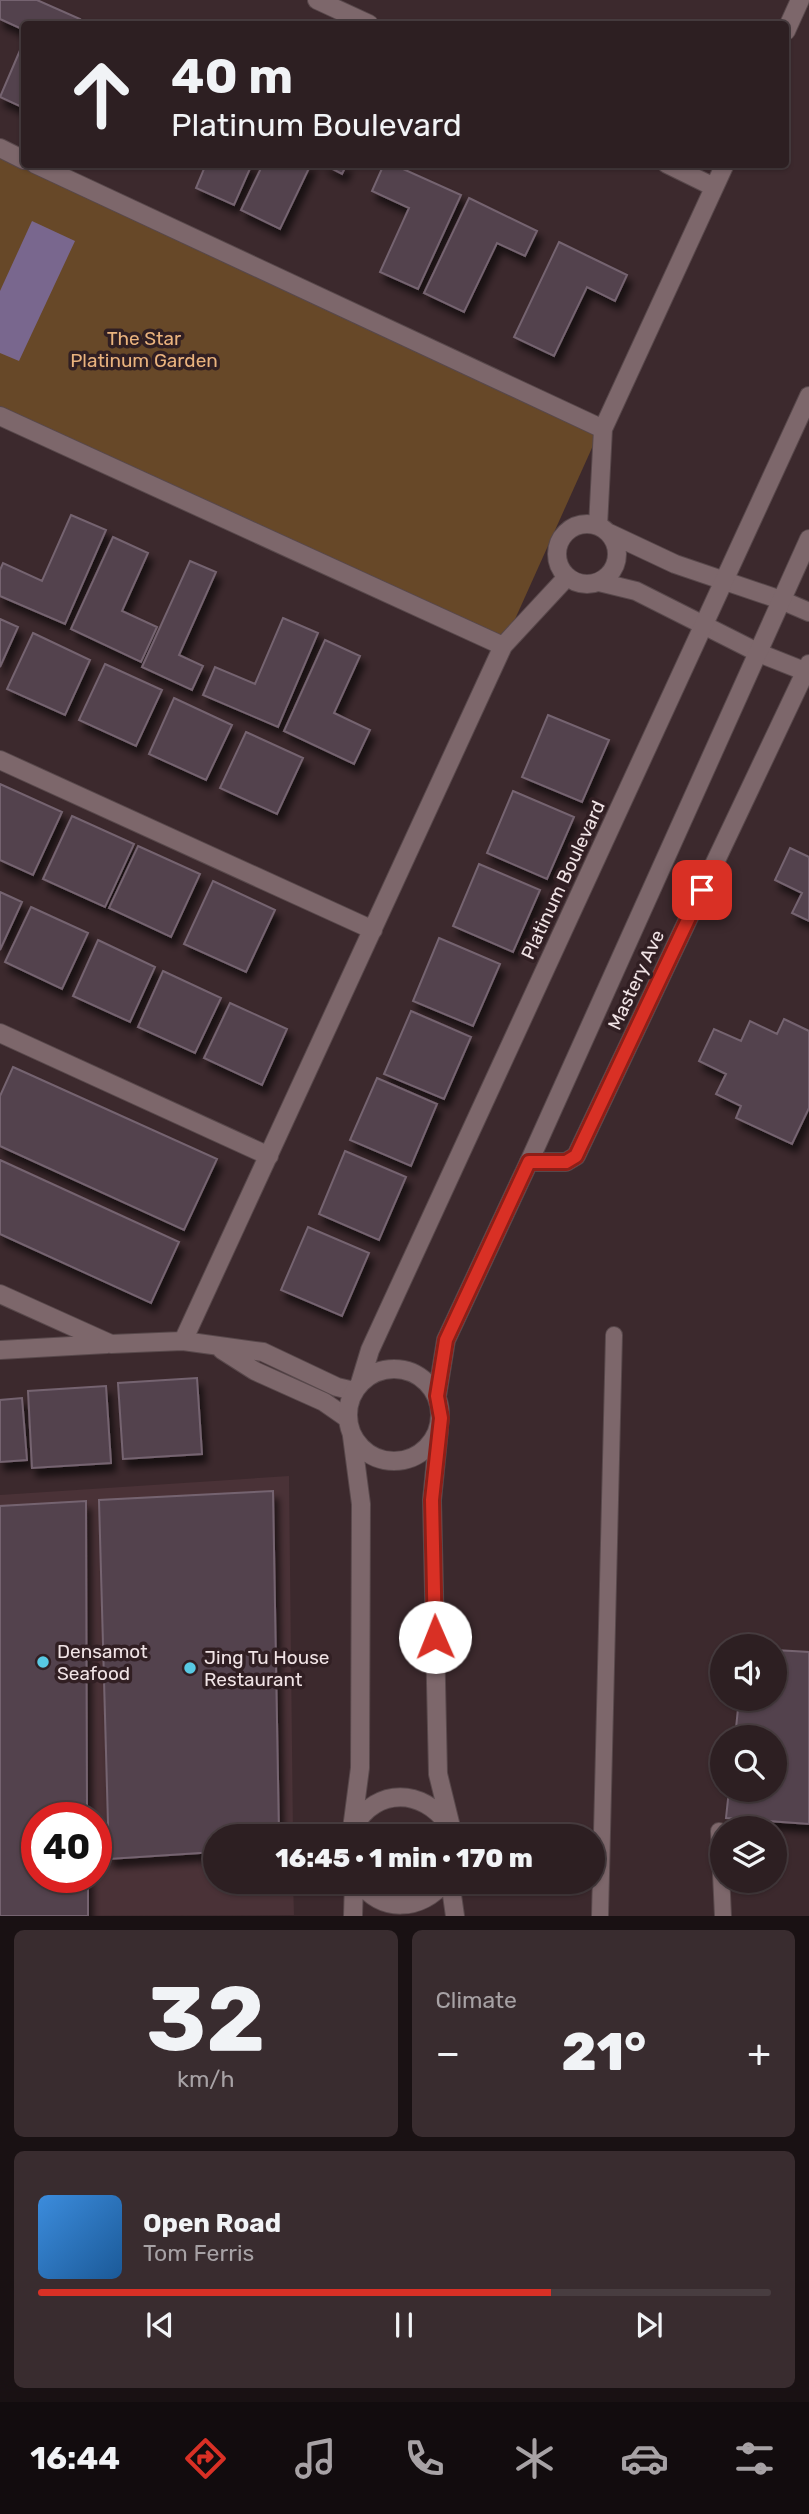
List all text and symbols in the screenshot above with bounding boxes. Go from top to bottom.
text: 40 m [171,47,293,105]
icon: ahead [56,49,147,140]
text: Platinum Boulevard [171,106,462,144]
park label: The Star Platinum Garden [70,327,218,372]
street label: Platinum Boulevard [516,797,610,963]
pin [672,860,732,920]
icon: arrive [683,871,721,909]
street label: Mastery Ave [603,926,669,1034]
position arrow [398,1600,472,1674]
map controls [710,1634,787,1893]
button: sound [710,1634,787,1711]
place label: Densamot Seafood [57,1640,148,1685]
place label: Jing Tu House Restaurant [204,1646,330,1691]
marker: Densamot Seafood [35,1654,51,1670]
marker: Jing Tu House Restaurant [182,1660,198,1676]
button: search [710,1725,787,1802]
speed limit sign: 40 [21,1802,112,1893]
button: layers [710,1816,787,1893]
text: 16:45 · 1 min · 170 m [275,1843,533,1874]
text: 32 [146,1965,265,2073]
text: Climate [436,1986,517,2014]
text: 21° [562,2021,646,2083]
text: − [436,2030,460,2076]
text: + [747,2030,771,2076]
text: km/h [177,2065,234,2093]
text: Open Road [143,2208,281,2239]
text: Tom Ferris [143,2239,254,2267]
icon: previous [141,2306,179,2344]
icon: pause [385,2306,423,2344]
icon: next [630,2306,668,2344]
icon: directions [181,2434,230,2483]
icon: music [291,2434,340,2483]
icon: phone [400,2434,449,2483]
icon: climate [510,2434,559,2483]
icon: car [620,2434,669,2483]
icon: filters [730,2434,779,2483]
text: 16:44 [30,2439,120,2477]

